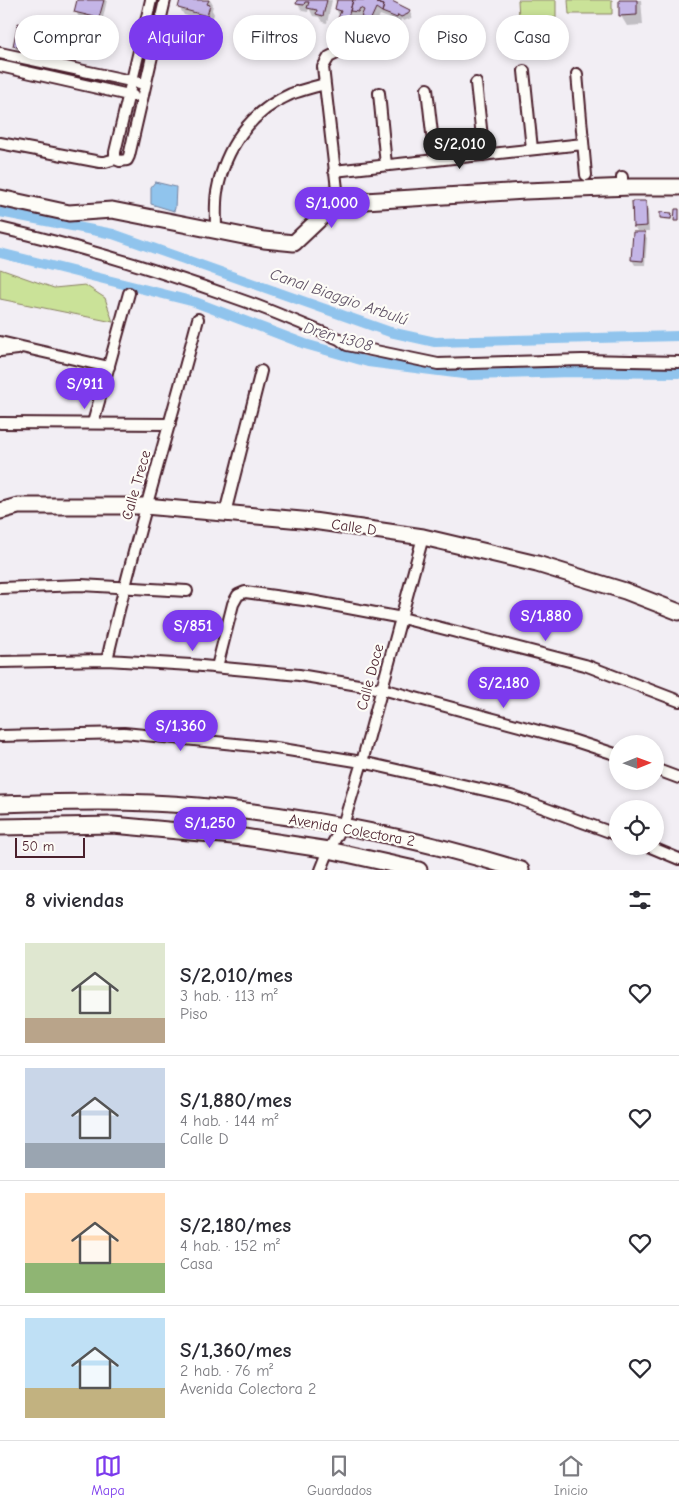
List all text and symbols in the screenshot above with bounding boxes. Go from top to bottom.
chip: Comprar [15,15,119,60]
chip: Alquilar [129,15,223,60]
chip: Filtros [233,15,316,60]
chip: Nuevo [326,15,409,60]
chip: Piso [419,15,486,60]
chip: Casa [496,15,569,60]
pin: S/2,010 [414,128,506,170]
text: S/2,010 [434,135,486,153]
pin: S/1,000 [286,186,378,229]
text: S/1,000 [306,194,358,212]
water label: Canal Biaggio Arbulú [268,265,410,329]
water label: Dren 1308 [302,319,375,356]
pin: S/911 [50,368,120,410]
text: S/911 [67,375,103,393]
street label: Calle Trece [117,448,155,522]
street label: Calle D [330,515,378,539]
pin: S/1,880 [500,600,592,642]
text: S/1,880 [521,607,571,625]
pin: S/851 [158,610,228,652]
text: S/851 [174,617,212,635]
street label: Calle Doce [352,641,388,712]
pin: S/2,180 [458,666,550,709]
text: S/2,180 [479,674,529,692]
pin: S/1,360 [135,710,227,752]
text: S/1,360 [156,717,206,735]
north arrow [609,735,664,790]
map controls [609,735,664,855]
button: locate [609,800,664,855]
pin: S/1,250 [164,806,256,849]
street label: Avenida Colectora 2 [287,810,417,850]
text: S/1,250 [185,814,235,832]
scale bar [15,835,85,858]
text: 50 m [22,838,54,855]
icon: filters [626,886,654,914]
text: 8 viviendas [25,888,124,912]
icon: home [65,963,125,1023]
text: S/2,010/mes [180,963,293,987]
icon: heart [626,979,654,1007]
text: 3 hab. · 113 m² [180,987,278,1005]
text: Piso [180,1005,208,1023]
icon: home [65,1088,125,1148]
text: S/1,880/mes [180,1088,292,1112]
icon: heart [626,1104,654,1132]
text: 4 hab. · 144 m² [180,1112,278,1130]
text: Calle D [180,1130,229,1148]
icon: home [65,1213,125,1273]
text: S/2,180/mes [180,1213,291,1237]
icon: heart [626,1229,654,1257]
text: 4 hab. · 152 m² [180,1237,280,1255]
text: Casa [180,1255,213,1273]
icon: home [65,1338,125,1398]
text: S/1,360/mes [180,1338,291,1362]
icon: heart [626,1354,654,1382]
text: 2 hab. · 76 m² [180,1362,273,1380]
text: Avenida Colectora 2 [180,1380,316,1398]
tab: Mapa [91,1452,125,1499]
tab: Guardados [307,1452,372,1499]
tab: Inicio [554,1452,588,1499]

